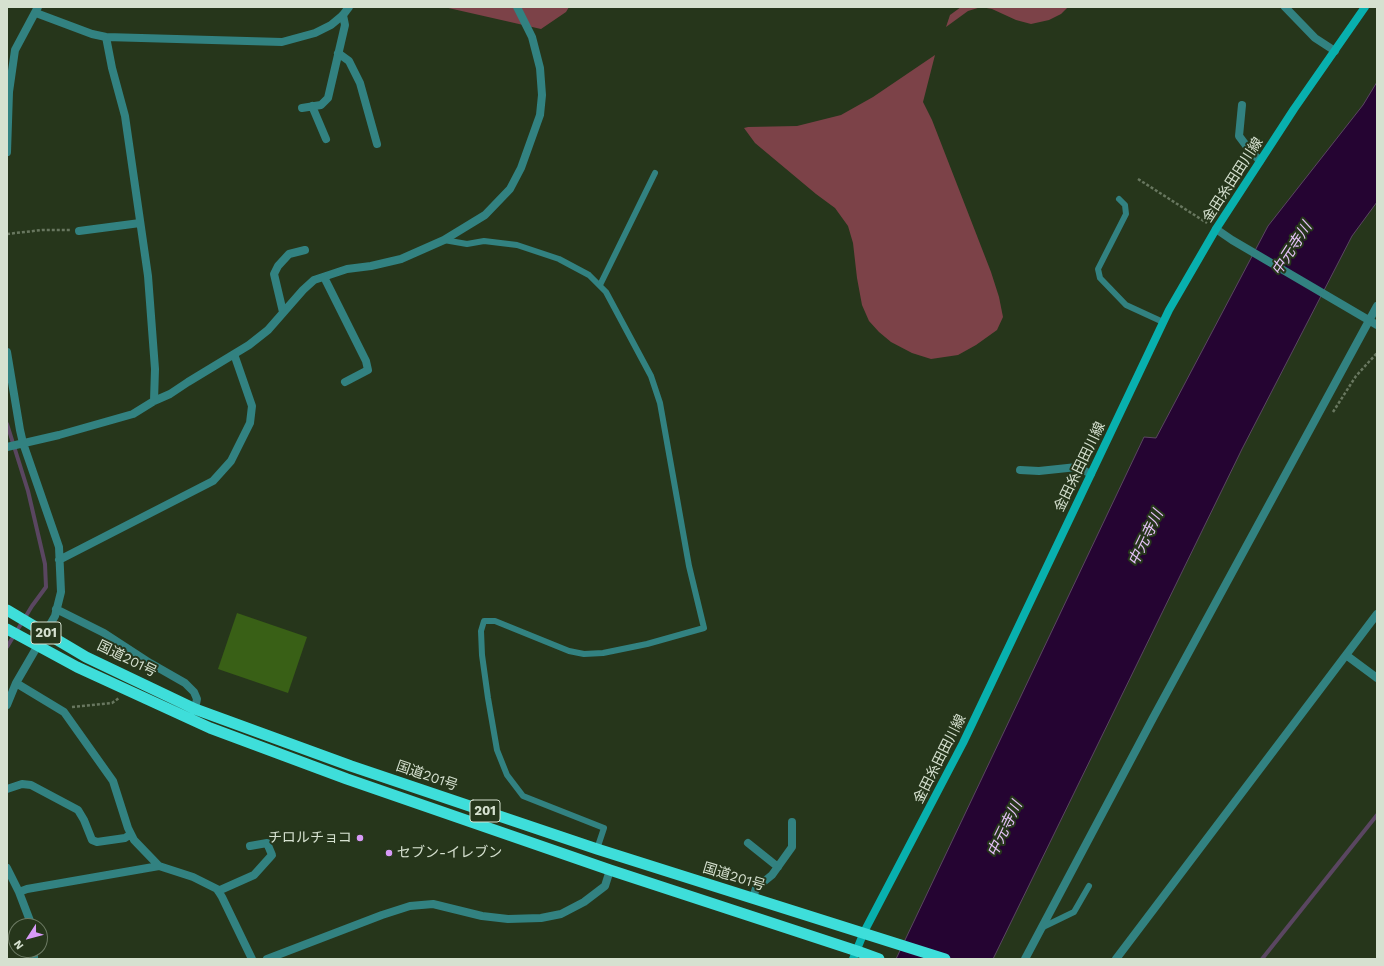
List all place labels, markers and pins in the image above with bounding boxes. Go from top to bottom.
place label: チロルチョコ [268,830,352,846]
marker: チロルチョコ [355,833,365,843]
place label: セブン-イレブン [397,845,502,861]
marker: セブン-イレブン [384,848,394,858]

